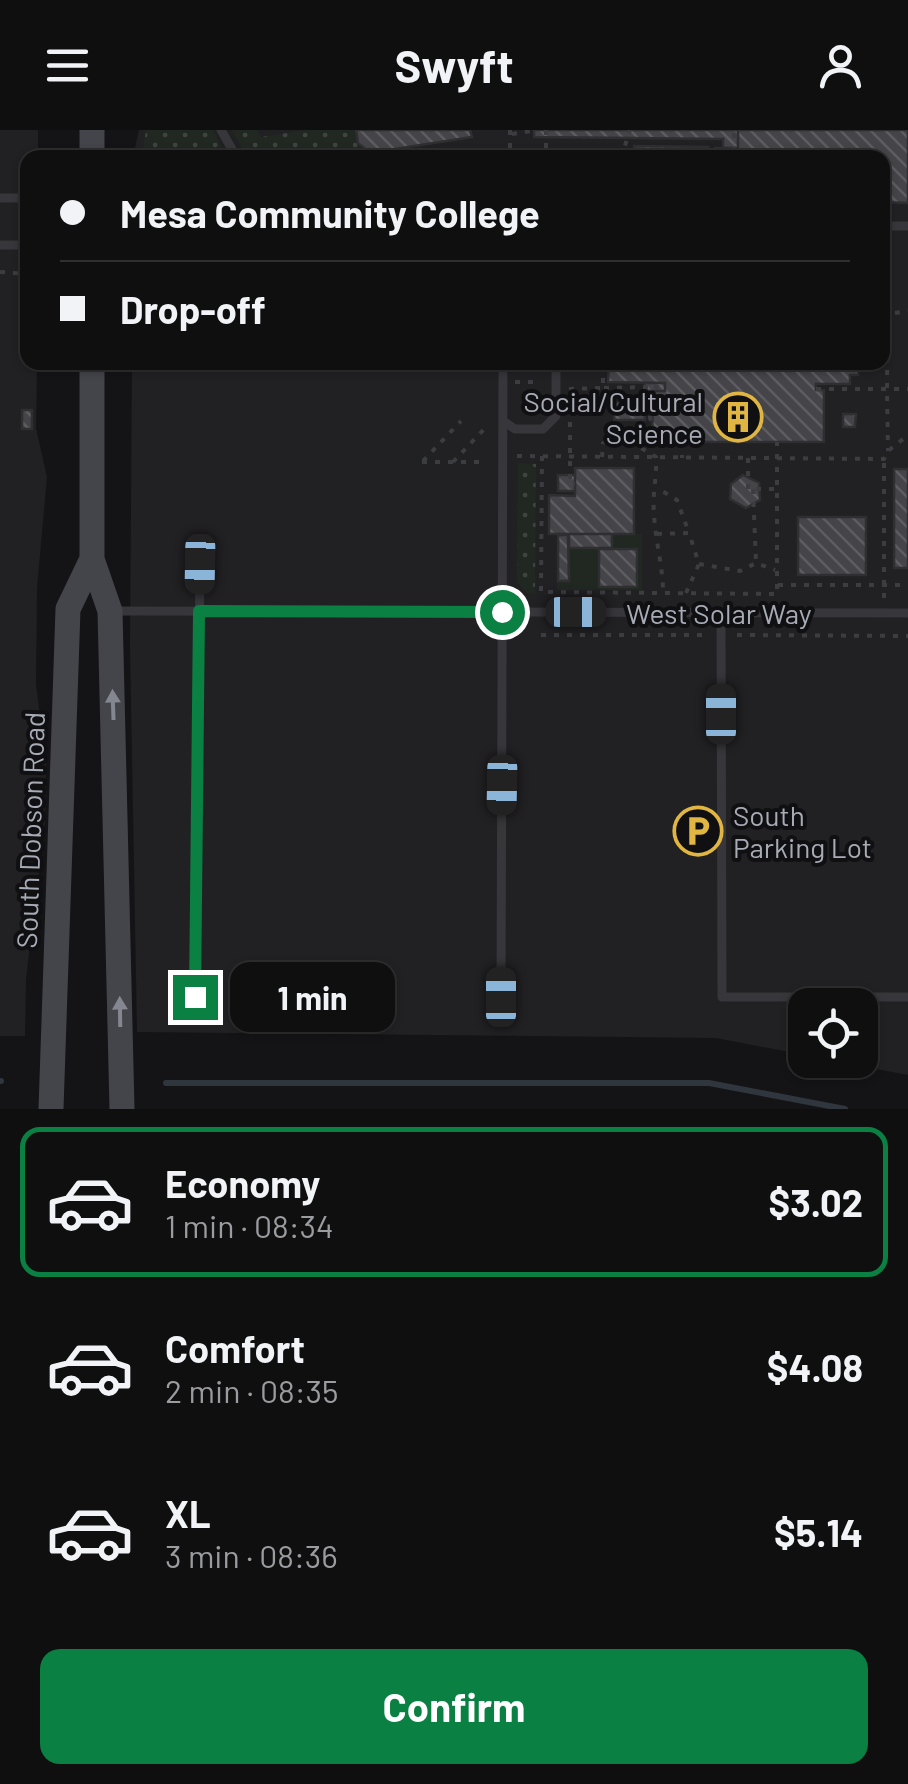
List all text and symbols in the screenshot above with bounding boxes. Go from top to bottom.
icon: menu [40,38,95,93]
text: Swyft [394,38,514,92]
icon: person [813,38,868,93]
text: Mesa Community College [120,190,540,236]
text: Drop-off [120,286,266,332]
place label: Social/Cultural Science [523,384,703,450]
building icon: Social/Cultural Science [712,391,764,443]
car [184,534,216,594]
route start [480,590,525,635]
street label: West Solar Way [626,596,812,630]
car [546,597,606,627]
car [706,684,736,744]
one-way arrow [104,689,120,721]
street label: South Dobson Road [9,711,51,949]
car [486,755,518,815]
place label: South Parking Lot [733,798,872,864]
parking icon: South Parking Lot [672,805,724,857]
callout: 1 min [230,962,395,1032]
car [486,967,516,1027]
route end [173,975,218,1020]
text: 1 min [277,978,348,1016]
map controls [788,988,878,1078]
button: locate [788,988,878,1078]
one-way arrow [112,995,128,1027]
icon: car [45,1157,135,1247]
text: Economy [165,1160,320,1206]
text: $3.02 [769,1179,863,1225]
text: 1 min · 08:34 [165,1206,334,1244]
icon: car [45,1322,135,1412]
text: Comfort [165,1325,305,1371]
text: $4.08 [767,1344,863,1390]
text: 2 min · 08:35 [165,1371,338,1409]
icon: car [45,1487,135,1577]
text: XL [165,1490,211,1536]
text: $5.14 [774,1509,863,1555]
text: 3 min · 08:36 [165,1536,338,1574]
button: Confirm [40,1649,868,1764]

